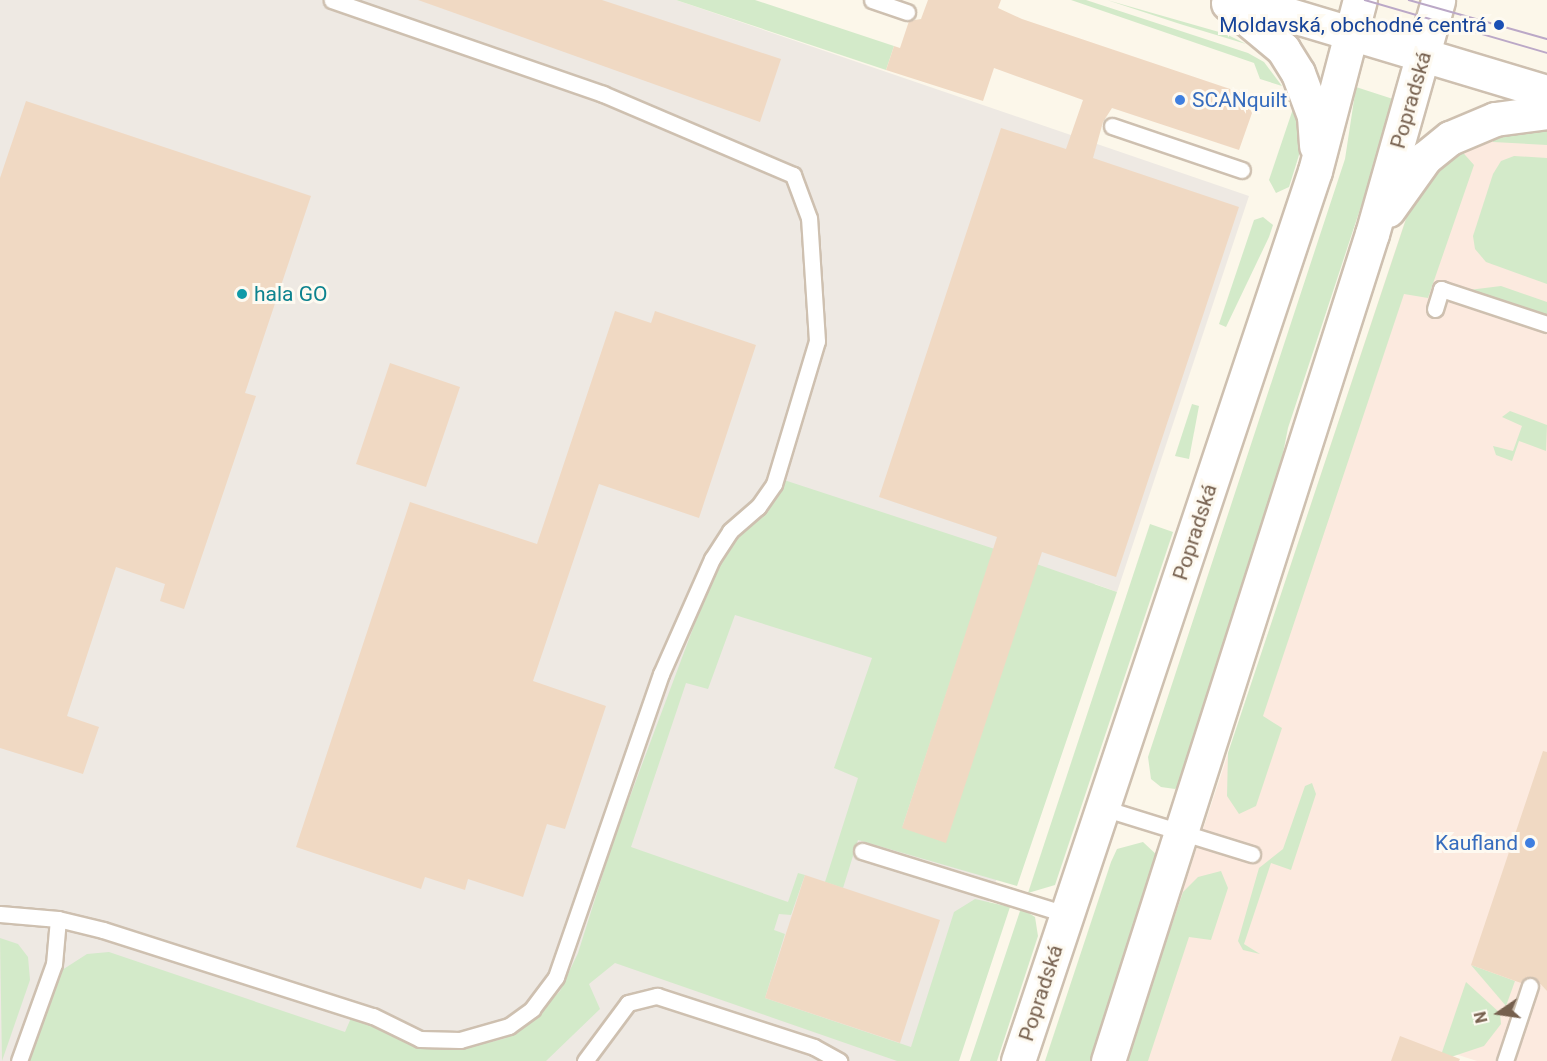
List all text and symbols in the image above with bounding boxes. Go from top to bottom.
place label: Moldavská, obchodné centrá [1219,12,1487,38]
marker: Moldavská, obchodné centrá [1492,18,1506,32]
street label: Popradská [1385,49,1437,151]
place label: SCANquilt [1192,87,1287,113]
marker: SCANquilt [1173,93,1187,107]
place label: hala GO [254,281,327,307]
marker: hala GO [235,287,249,301]
street label: Popradská [1168,481,1222,583]
place label: Kaufland [1435,830,1518,856]
marker: Kaufland [1523,836,1537,850]
street label: Popradská [1014,942,1068,1044]
north arrow [1469,983,1529,1043]
text: N [1470,1010,1492,1025]

